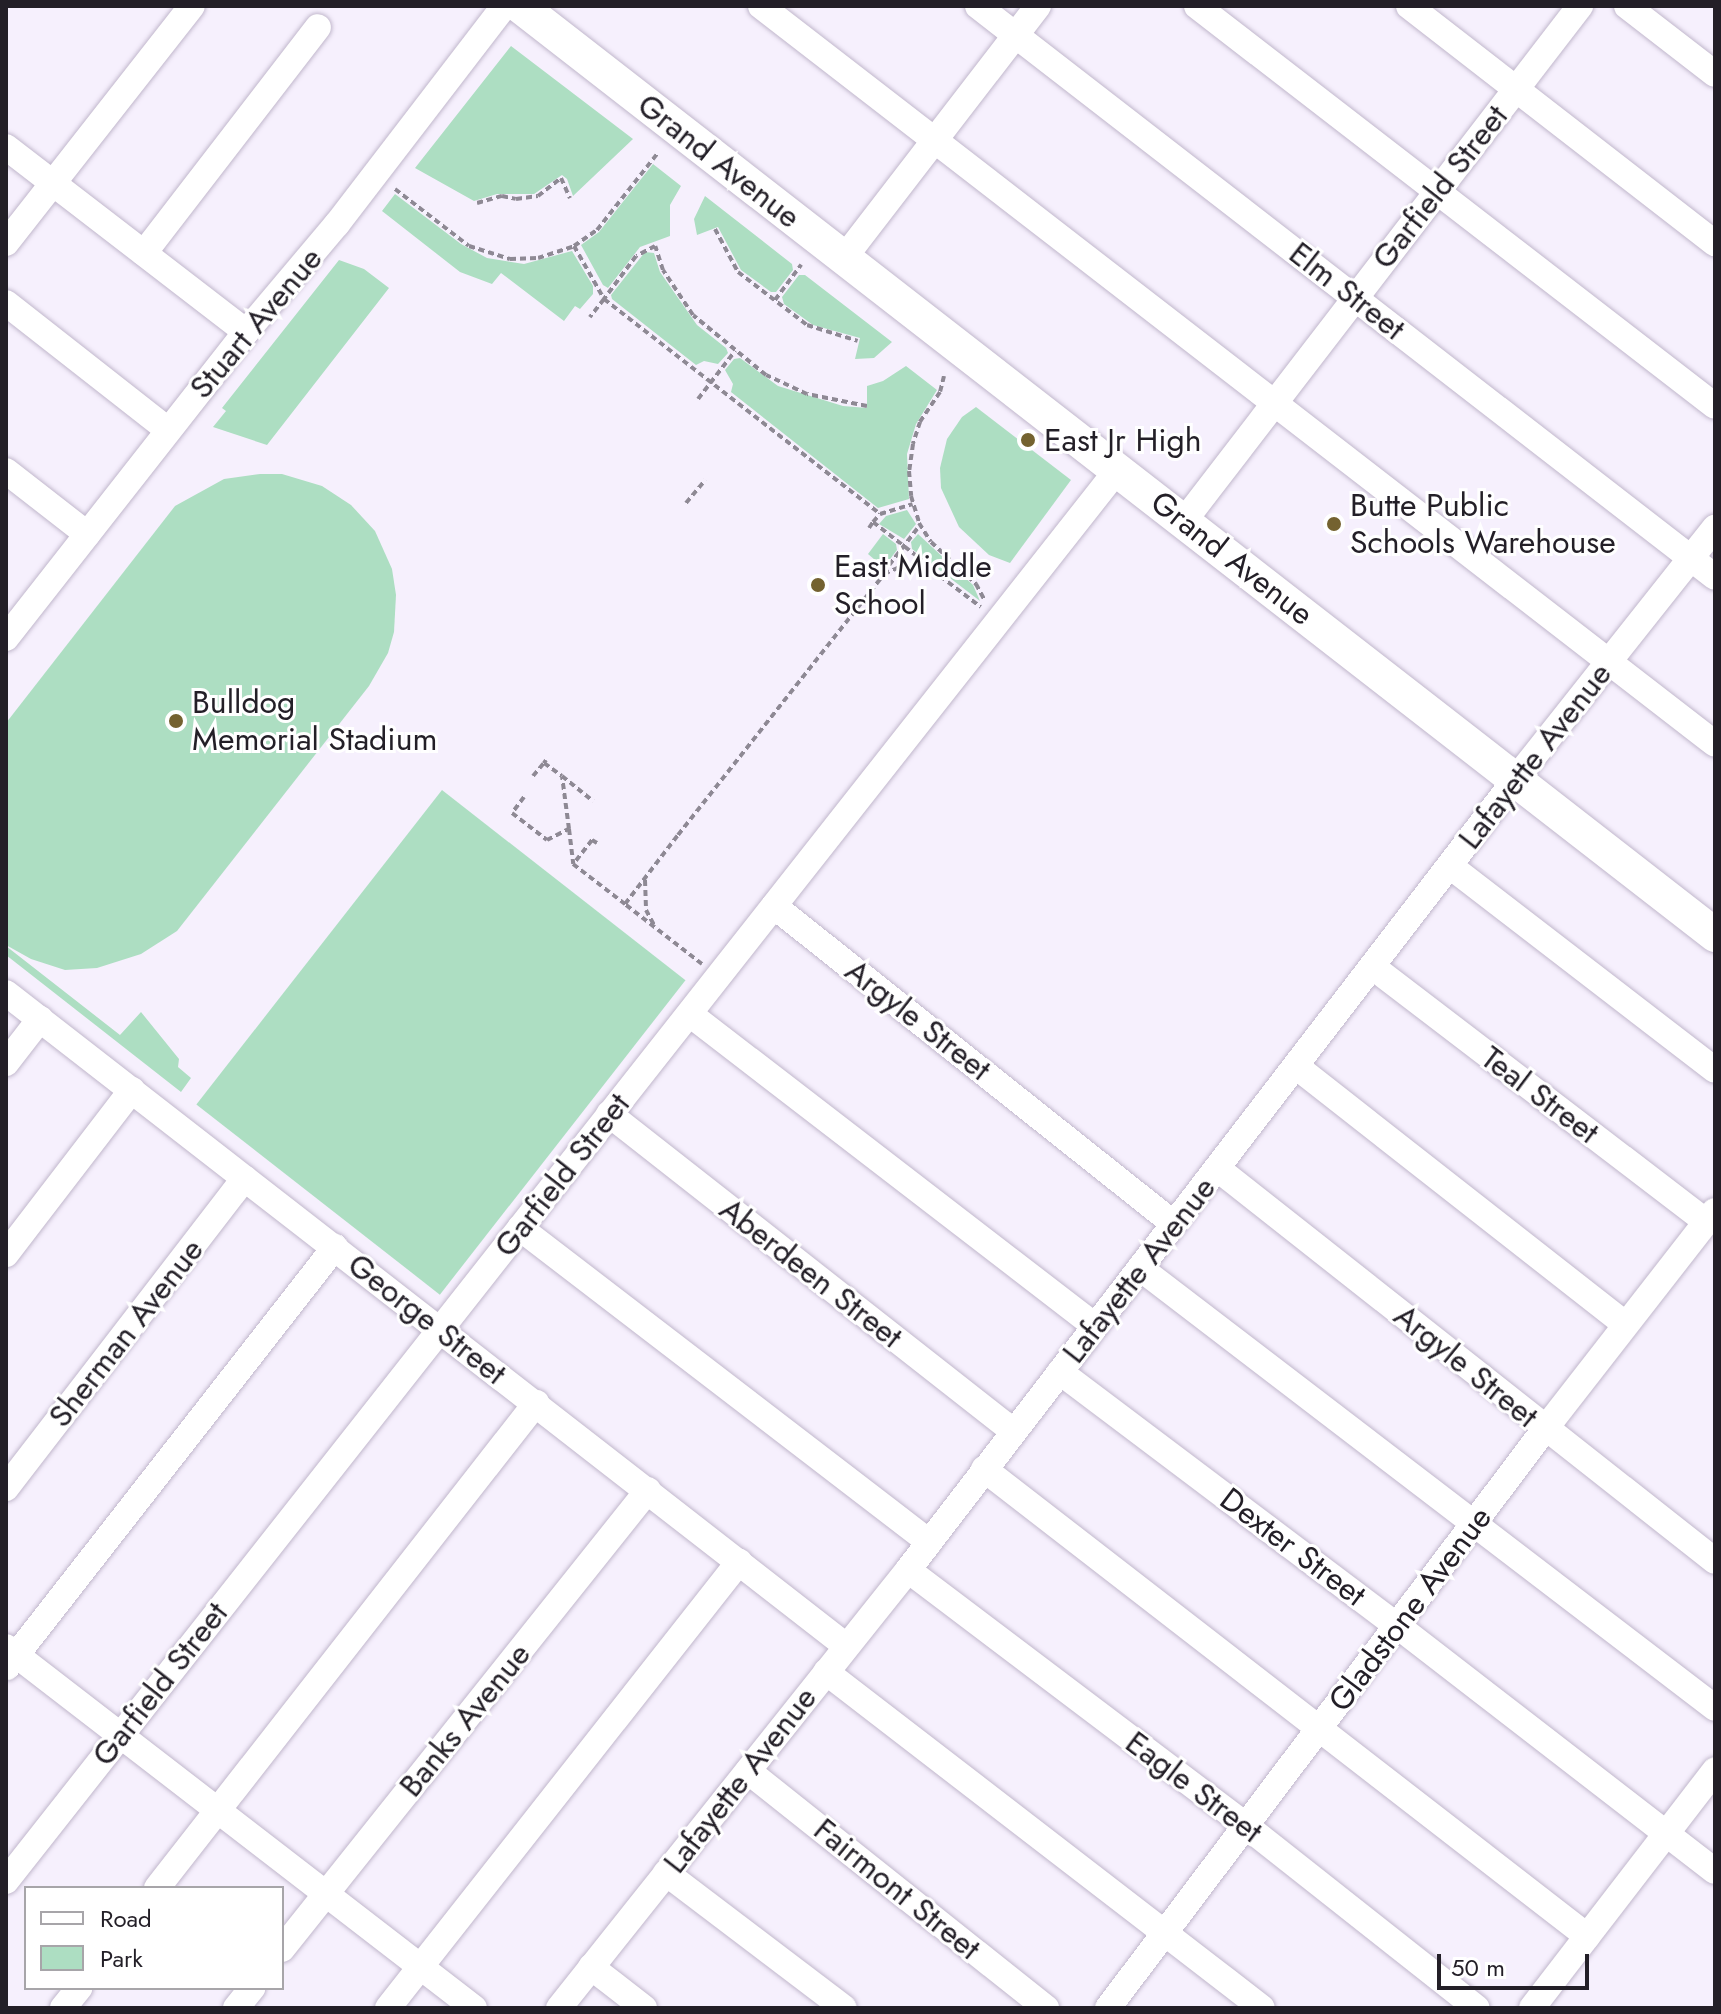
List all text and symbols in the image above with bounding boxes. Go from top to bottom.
street label: Grand Avenue [630,86,808,236]
street label: Garfield Street [1364,98,1516,276]
street label: Elm Street [1282,234,1412,348]
street label: Stuart Avenue [182,240,330,406]
place label: East Jr High [1044,421,1202,459]
marker: East Jr High [1019,431,1037,449]
street label: Grand Avenue [1143,483,1321,633]
place label: Butte Public Schools Warehouse [1350,487,1616,562]
marker: Butte Public Schools Warehouse [1325,515,1343,533]
place label: East Middle School [834,548,992,623]
marker: East Middle School [809,576,827,594]
street label: Lafayette Avenue [1450,655,1620,857]
place label: Bulldog Memorial Stadium [192,684,437,759]
marker: Bulldog Memorial Stadium [167,712,185,730]
street label: Argyle Street [838,951,998,1089]
street label: Teal Street [1474,1038,1606,1152]
street label: Garfield Street [486,1086,638,1264]
street label: Lafayette Avenue [1054,1169,1224,1371]
street label: Aberdeen Street [712,1190,910,1356]
street label: Sherman Avenue [41,1231,211,1435]
street label: George Street [340,1245,514,1393]
street label: Argyle Street [1386,1296,1546,1436]
street label: Dexter Street [1213,1480,1373,1614]
street label: Gladstone Avenue [1321,1499,1499,1719]
street label: Garfield Street [84,1595,236,1773]
street label: Banks Avenue [391,1636,539,1804]
street label: Lafayette Avenue [655,1679,825,1881]
street label: Eagle Street [1118,1723,1270,1851]
street label: Fairmont Street [806,1810,988,1968]
legend [24,1886,284,1990]
text: Road [100,1901,152,1936]
scale bar [1441,1938,1593,1988]
text: Park [100,1941,143,1976]
text: 50 m [1451,1950,1505,1985]

